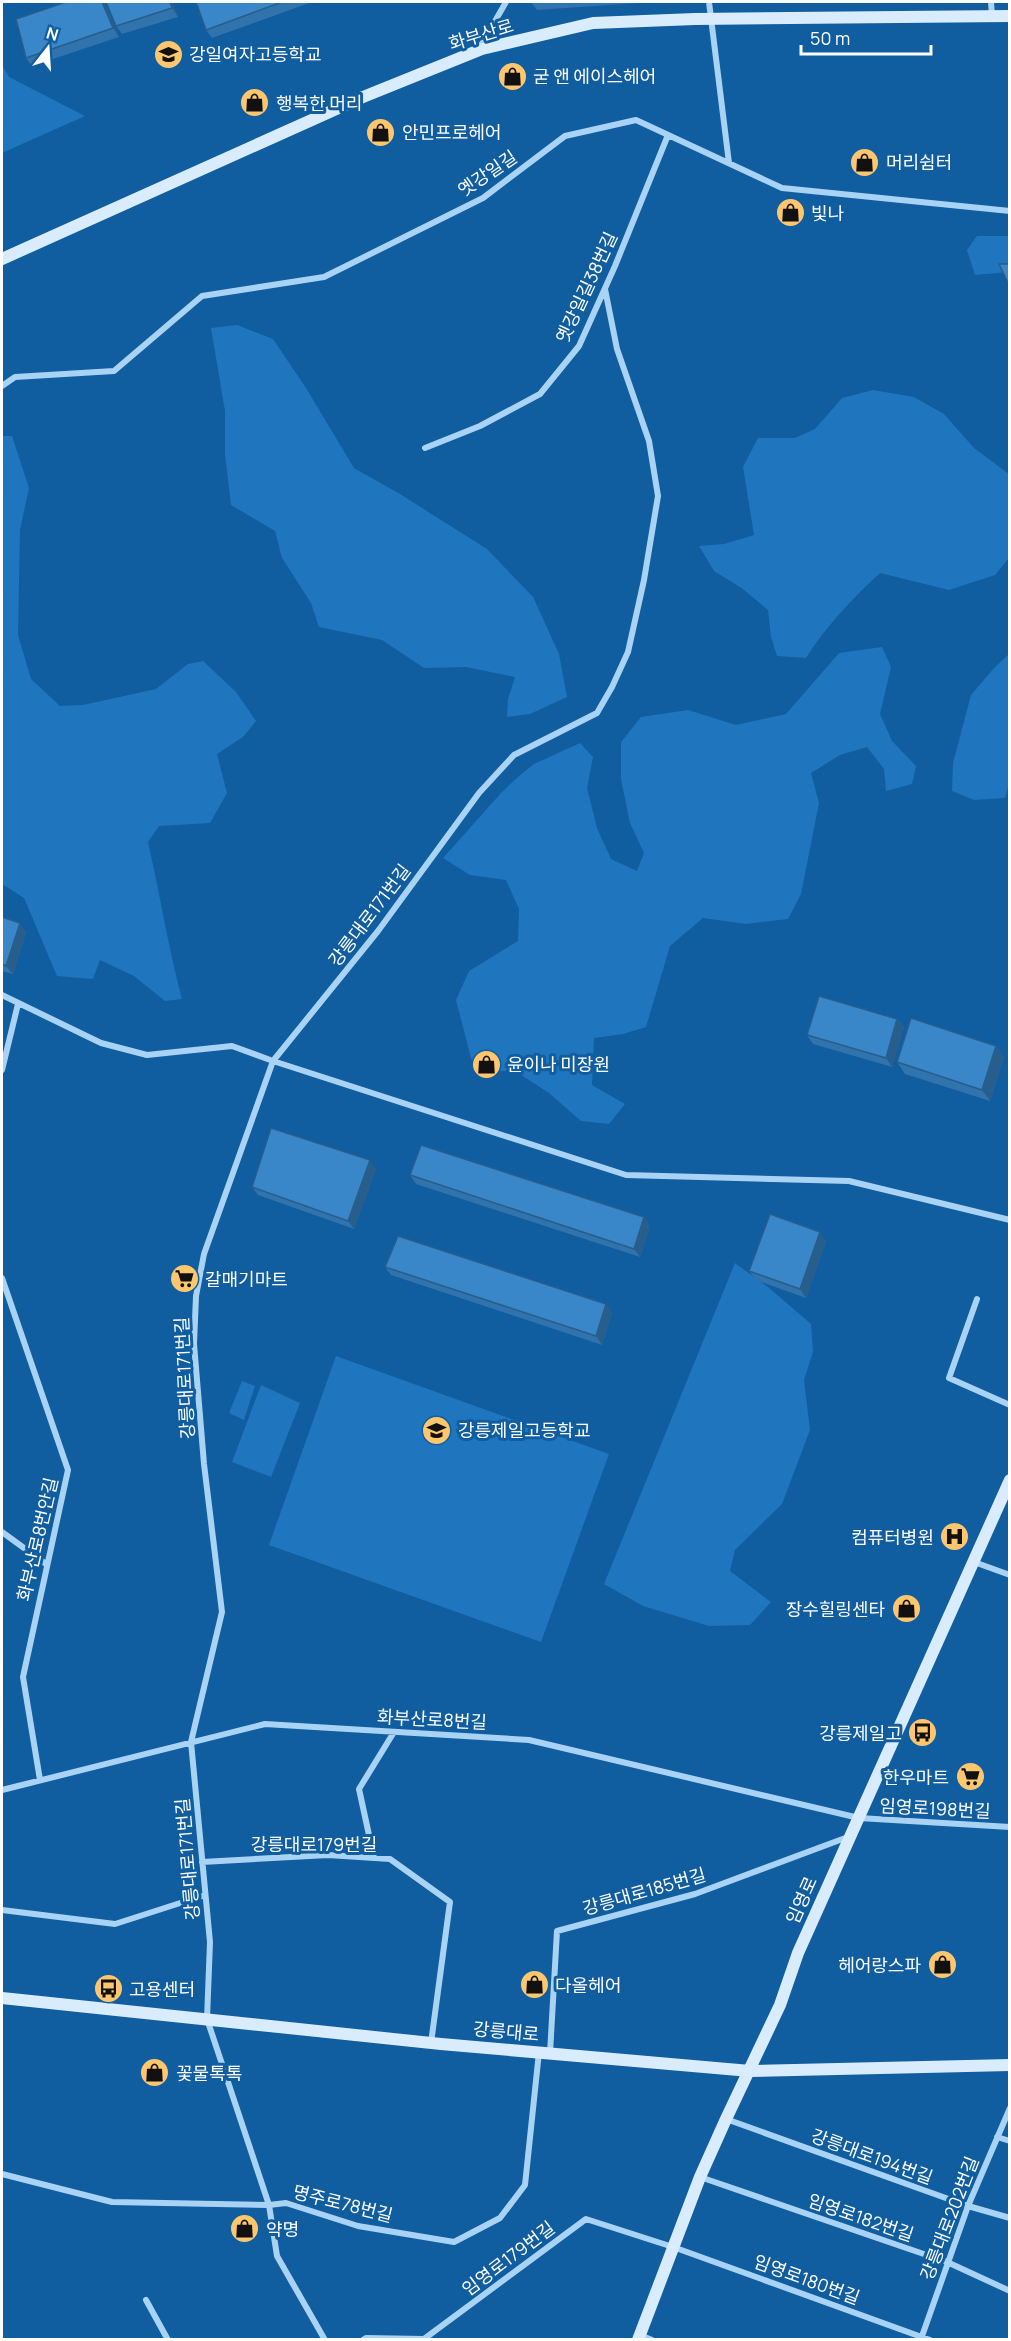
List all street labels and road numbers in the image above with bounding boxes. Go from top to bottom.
street label: 화부산로 [446,13,516,55]
street label: 옛강일길 [453,145,521,201]
street label: 옛강일길38번길 [550,228,622,346]
street label: 강릉대로171번길 [323,859,415,971]
street label: 강릉대로171번길 [169,1316,199,1440]
street label: 화부산로8번안길 [11,1475,63,1603]
street label: 화부산로8번길 [377,1704,487,1734]
street label: 임영로198번길 [879,1793,991,1823]
street label: 강릉대로171번길 [170,1797,204,1921]
street label: 강릉대로179번길 [251,1832,377,1856]
street label: 강릉대로185번길 [580,1862,708,1920]
street label: 임영로 [780,1872,822,1928]
street label: 강릉대로 [472,2016,540,2046]
street label: 강릉대로194번길 [808,2123,936,2189]
street label: 강릉대로202번길 [914,2153,984,2283]
street label: 명주로78번길 [290,2179,396,2227]
street label: 임영로182번길 [805,2188,917,2246]
street label: 임영로179번길 [457,2215,559,2301]
street label: 임영로180번길 [751,2249,863,2309]

